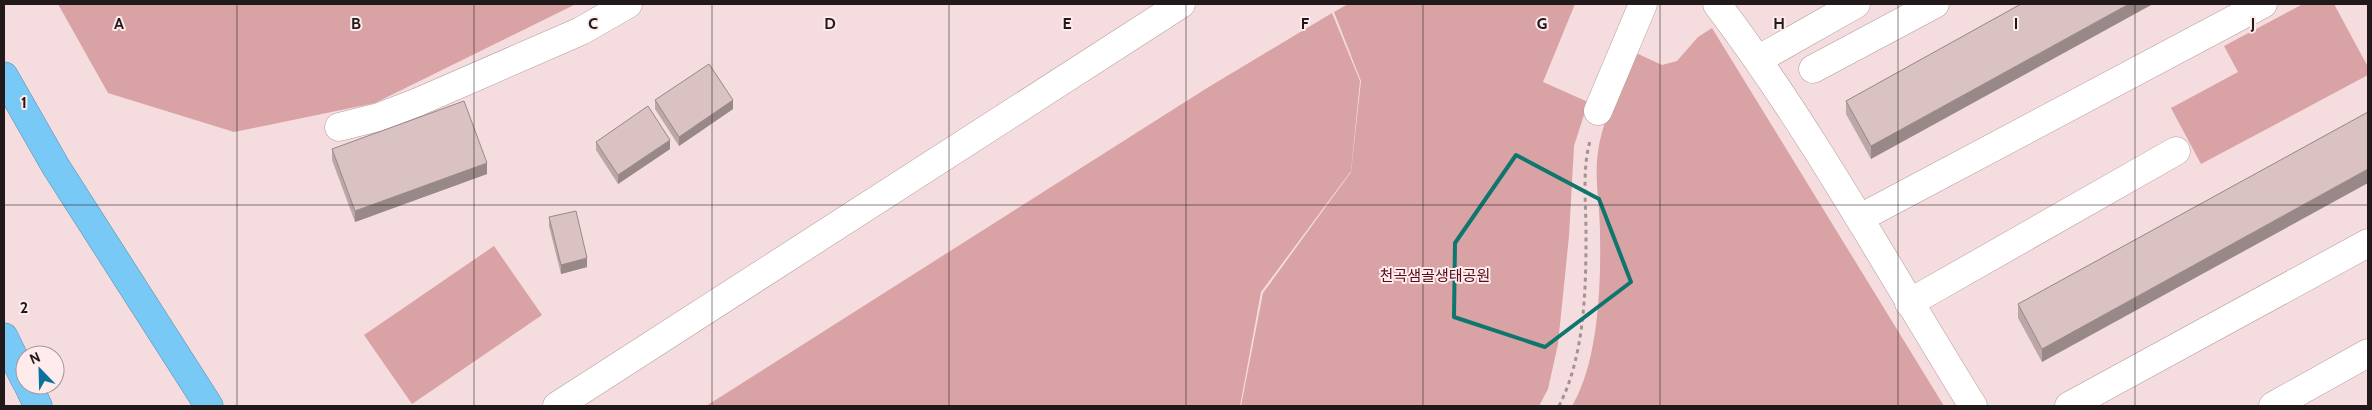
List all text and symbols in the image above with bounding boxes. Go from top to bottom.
text: A [114,14,124,33]
text: B [351,14,361,33]
text: C [588,14,598,33]
text: D [824,14,836,33]
text: E [1062,14,1072,33]
text: F [1301,14,1310,33]
text: G [1537,14,1547,33]
text: H [1773,14,1785,33]
text: I [2014,14,2018,33]
text: J [2250,14,2255,33]
text: 1 [21,93,27,112]
park label: 천곡샘골생태공원 [1380,267,1490,285]
text: 2 [20,298,28,317]
north arrow [15,345,65,395]
text: N [27,348,43,368]

